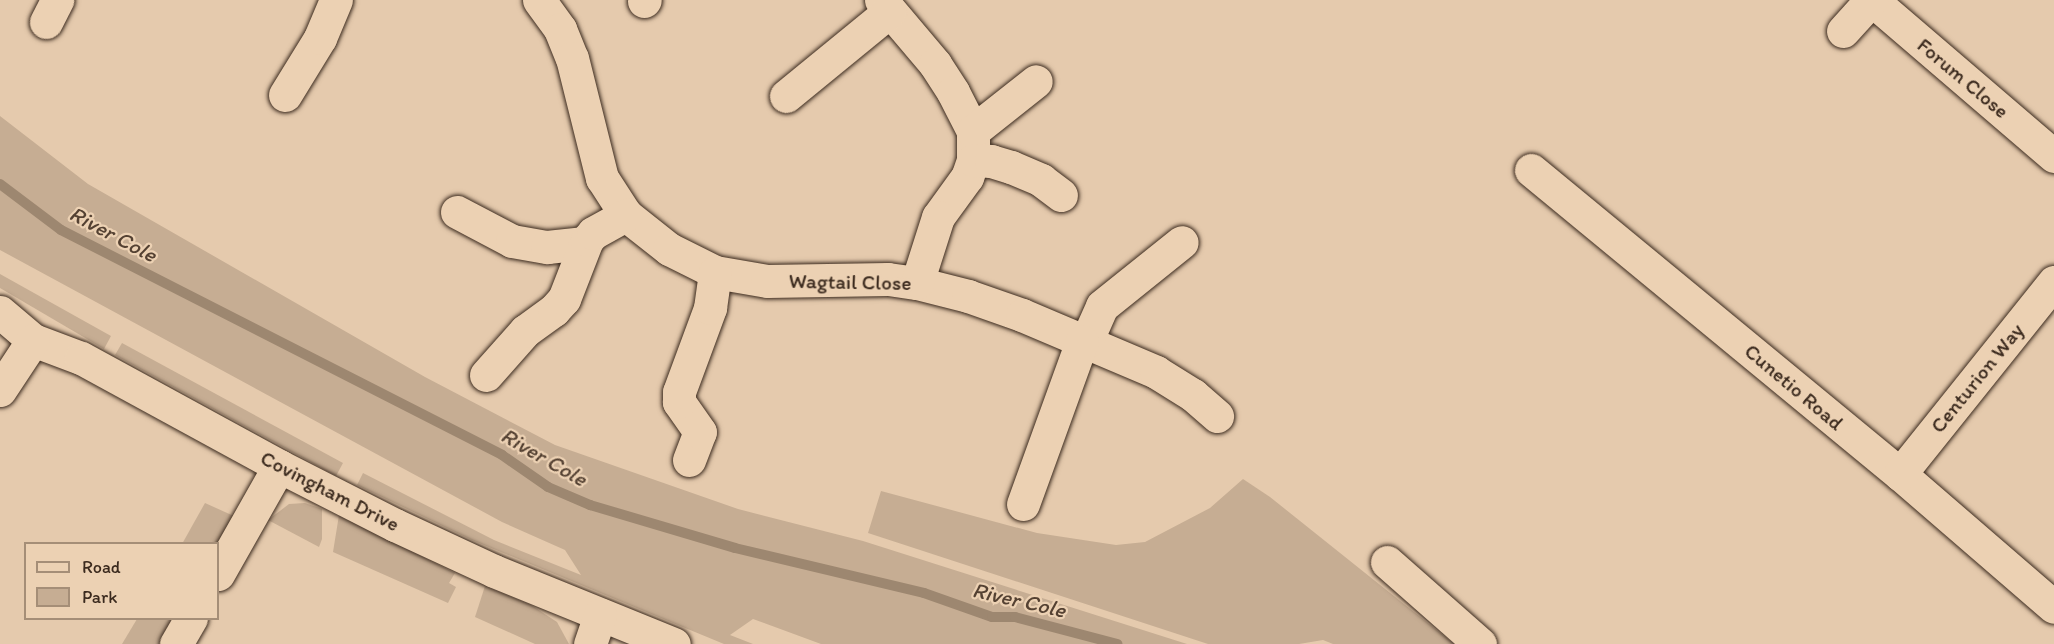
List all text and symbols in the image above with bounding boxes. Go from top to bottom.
street label: Forum Close [1912,32,2014,124]
water label: River Cole [65,200,161,268]
street label: Wagtail Close [788,268,912,296]
street label: Centurion Way [1925,318,2029,438]
street label: Cunetio Road [1740,339,1848,435]
water label: River Cole [496,422,592,492]
street label: Covingham Drive [256,445,404,537]
legend [24,542,219,620]
text: Road [82,556,121,578]
water label: River Cole [970,576,1068,624]
text: Park [82,586,117,608]

